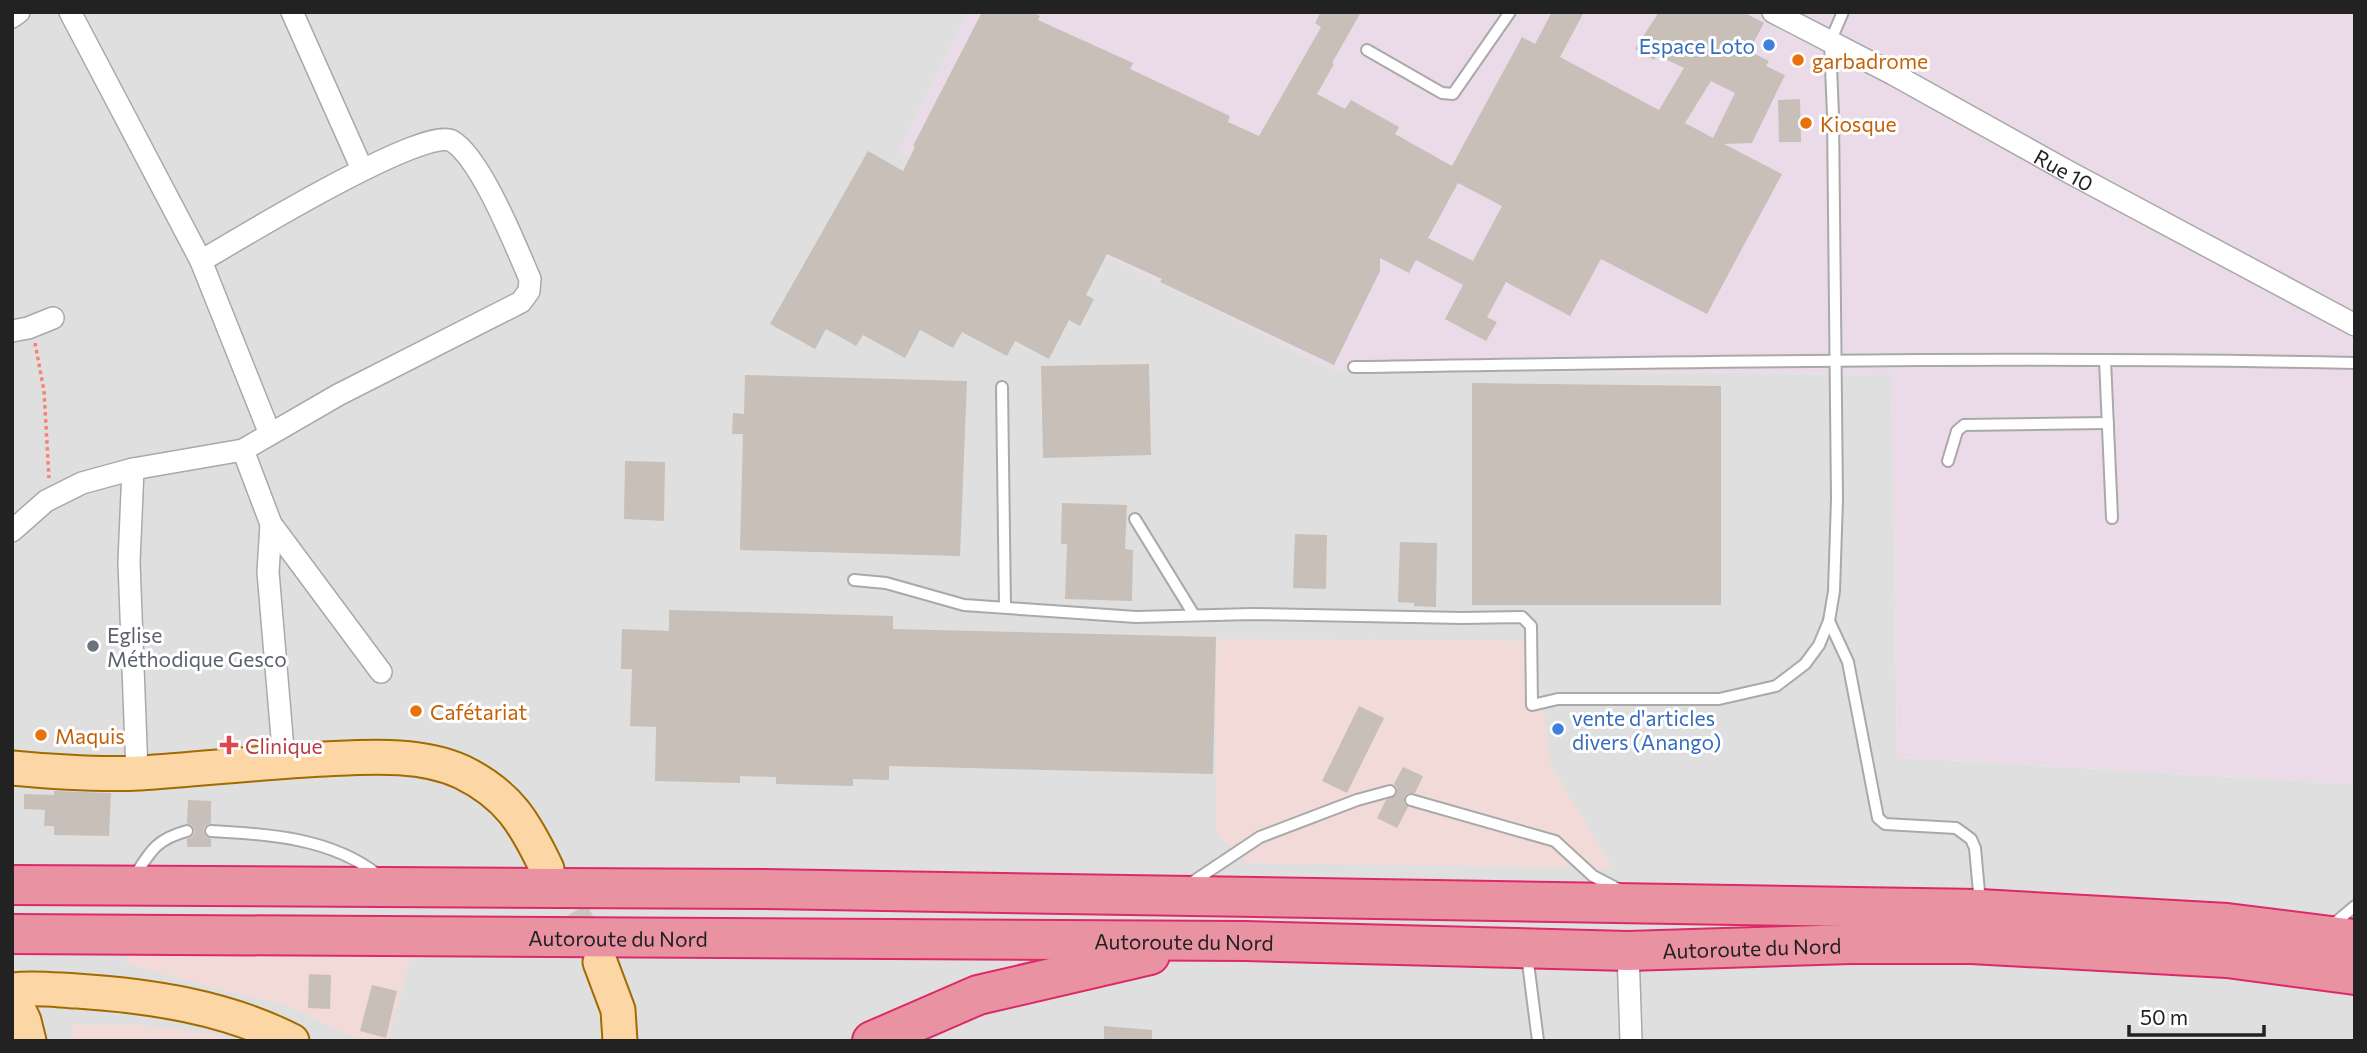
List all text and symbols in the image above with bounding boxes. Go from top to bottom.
place label: Espace Loto [1639,33,1755,58]
marker: Espace Loto [1761,37,1777,53]
place label: garbadrome [1812,48,1928,73]
marker: garbadrome [1790,52,1806,68]
place label: Kiosque [1820,111,1896,136]
marker: Kiosque [1798,115,1814,131]
street label: Rue 10 [2030,143,2098,195]
place label: Eglise Méthodique Gesco [107,622,287,671]
marker: Eglise Méthodique Gesco [85,638,101,654]
place label: Cafétariat [430,699,527,724]
marker: Cafétariat [408,703,424,719]
place label: vente d'articles divers (Anango) [1572,705,1721,754]
marker: vente d'articles divers (Anango) [1550,721,1566,737]
place label: Maquis [55,723,125,748]
marker: Maquis [33,727,49,743]
place label: Clinique [245,733,323,758]
marker: Clinique [219,735,239,755]
street label: Autoroute du Nord [528,924,708,950]
street label: Autoroute du Nord [1094,928,1274,954]
street label: Autoroute du Nord [1662,932,1842,962]
scale bar [2129,993,2264,1038]
text: 50 m [2140,1004,2188,1029]

